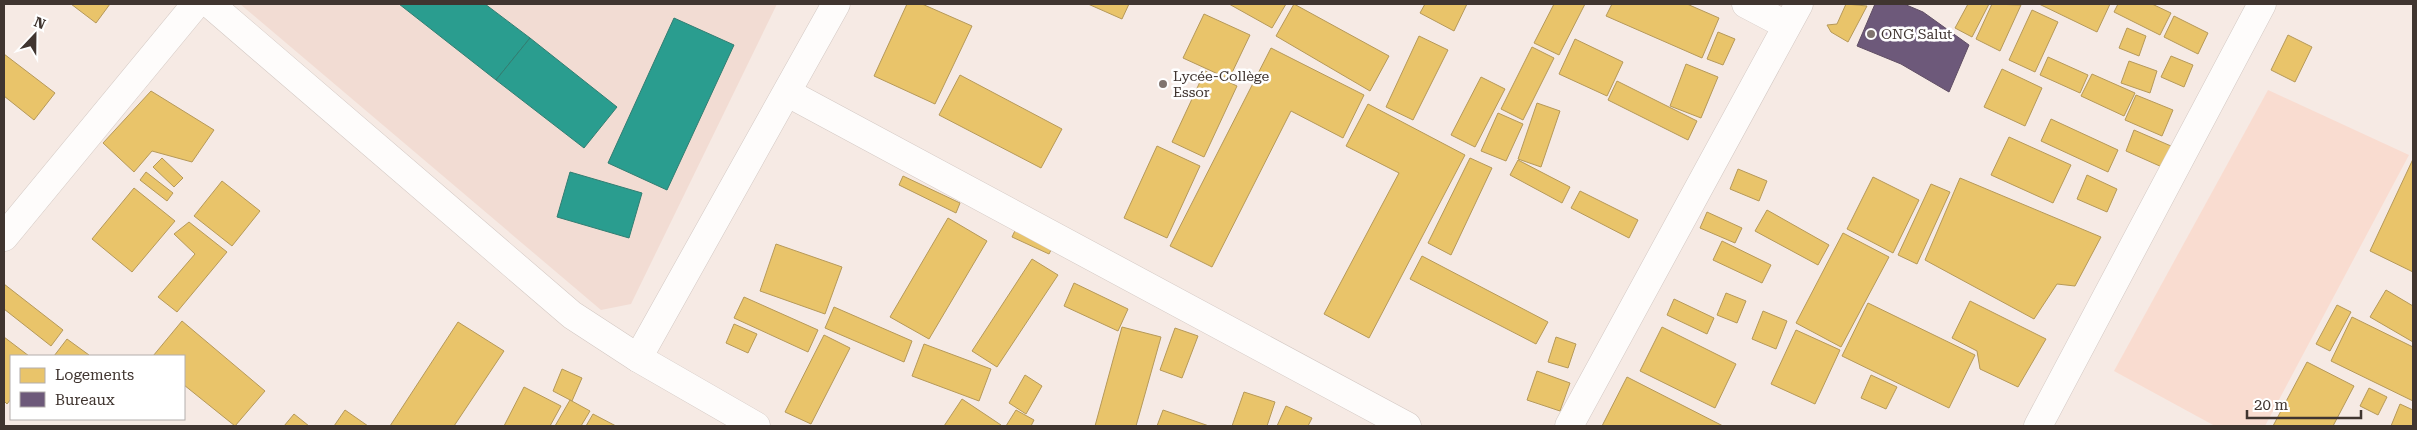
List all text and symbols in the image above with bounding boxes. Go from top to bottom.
north arrow [10,10,60,60]
text: N [32,14,48,32]
place label: ONG Salut [1881,26,1952,42]
marker: ONG Salut [1865,28,1877,40]
place label: Lycée-Collège Essor [1173,68,1269,100]
marker: Lycée-Collège Essor [1157,78,1169,90]
legend [10,355,185,420]
text: Logements [55,366,134,384]
scale bar [2247,388,2361,420]
text: Bureaux [55,391,115,409]
text: 20 m [2254,396,2289,414]

